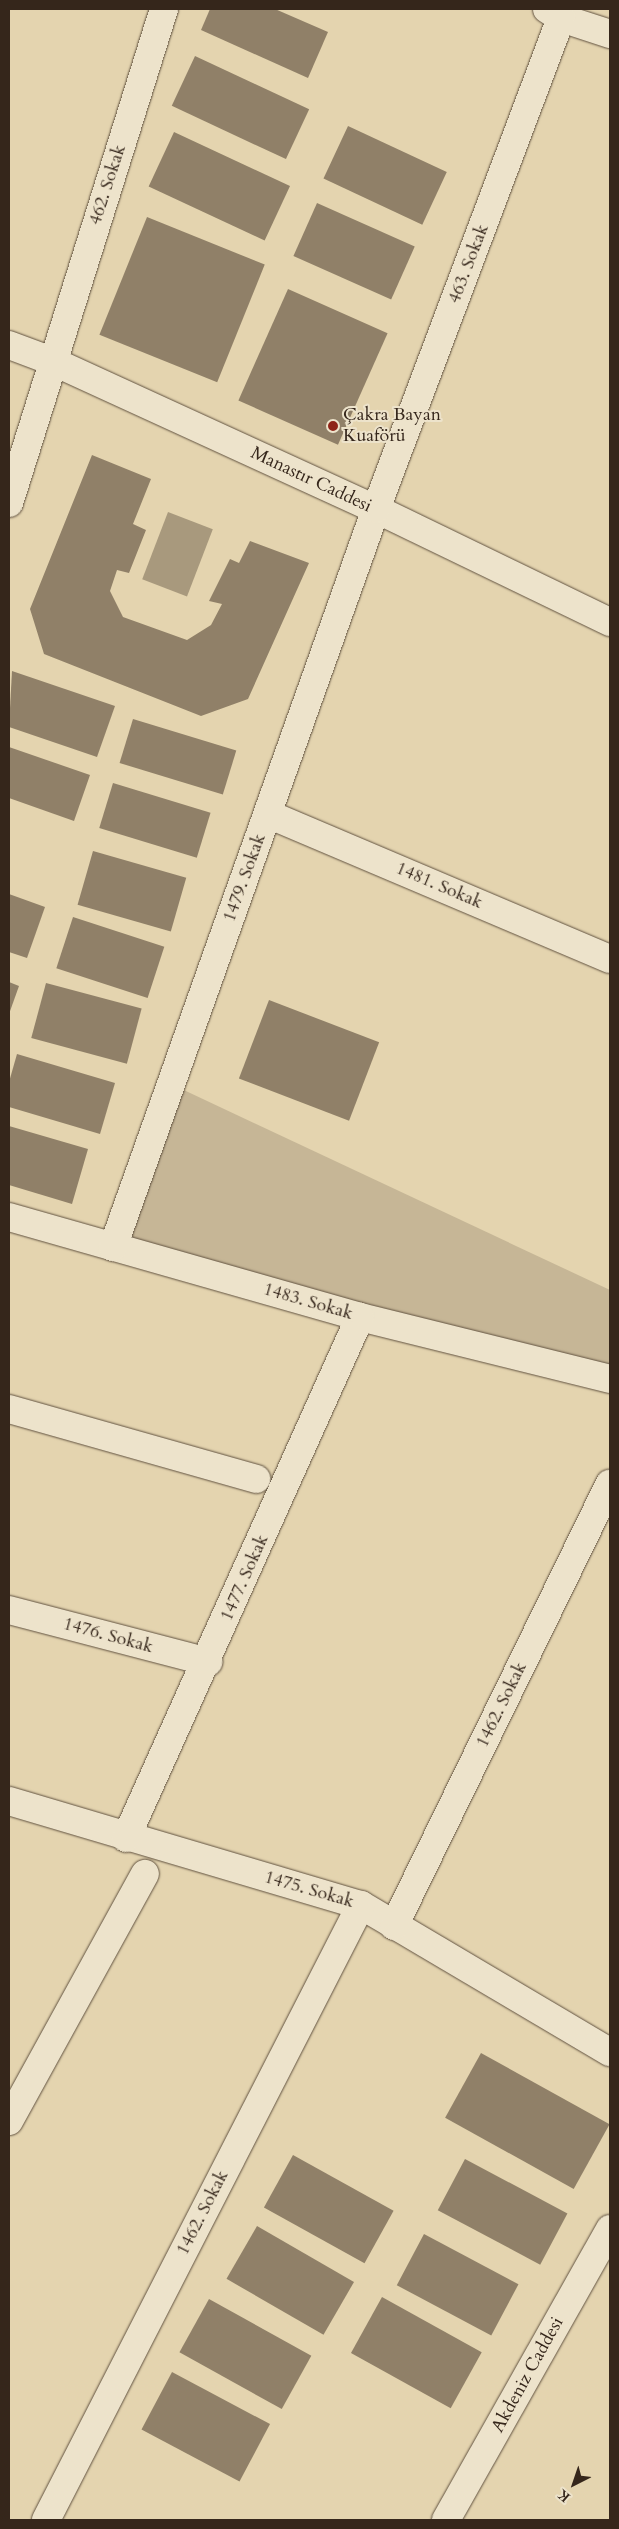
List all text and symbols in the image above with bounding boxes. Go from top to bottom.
street label: 462. Sokak [85,142,131,228]
street label: 463. Sokak [444,221,494,307]
place label: Çakra Bayan Kuaförü [343,405,441,448]
marker: Çakra Bayan Kuaförü [327,420,339,432]
street label: Manastır Caddesi [247,443,375,517]
street label: 1479. Sokak [219,831,271,925]
street label: 1481. Sokak [392,858,486,914]
street label: 1483. Sokak [261,1279,355,1325]
street label: 1477. Sokak [216,1532,274,1624]
street label: 1476. Sokak [61,1614,155,1658]
street label: 1462. Sokak [472,1659,532,1751]
street label: 1475. Sokak [262,1867,356,1913]
street label: 1462. Sokak [172,2167,234,2259]
street label: Akdeniz Caddesi [487,2314,569,2436]
north arrow [549,2459,599,2509]
text: K [553,2485,574,2507]

